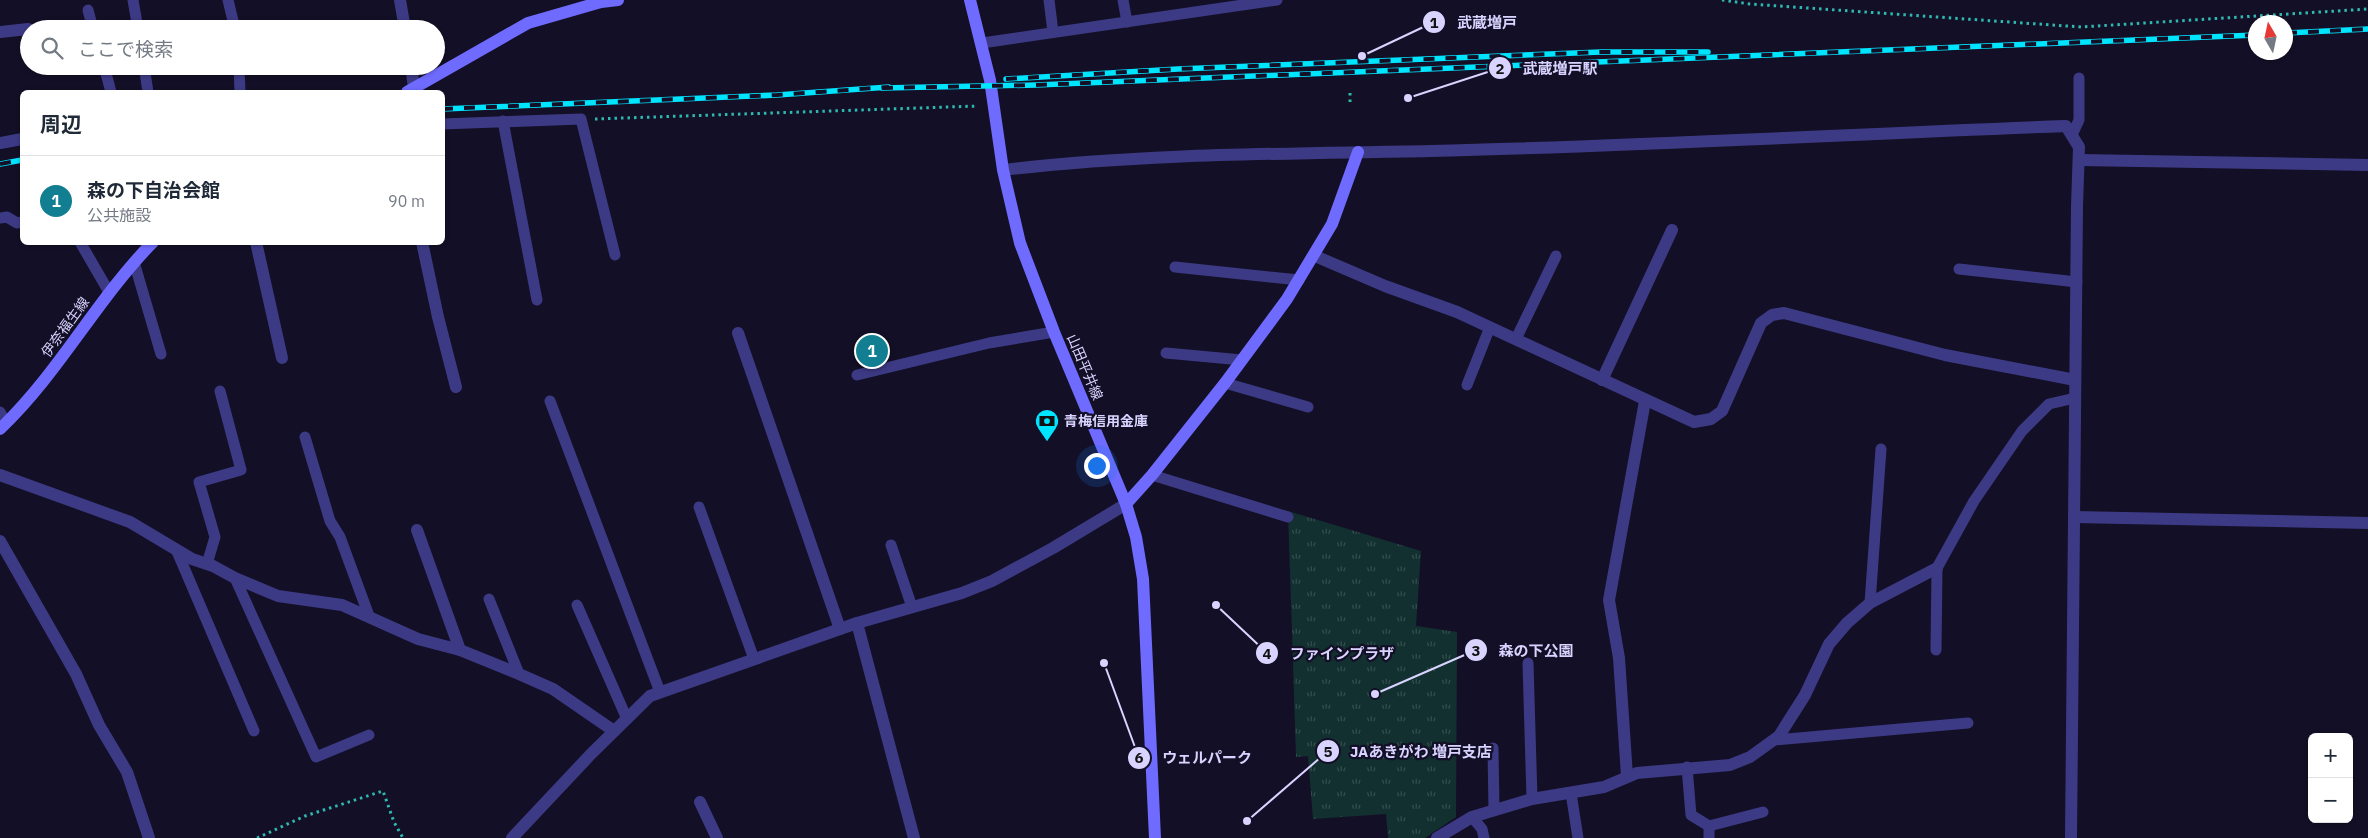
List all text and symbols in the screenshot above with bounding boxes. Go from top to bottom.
callout: 武蔵増戸 [1422,7,1527,37]
text: 1 [1429,13,1439,32]
text: 武蔵増戸 [1457,13,1517,32]
north arrow [2248,15,2293,60]
search box [20,20,445,75]
icon: search [38,34,66,62]
text: ここで検索 [78,37,173,61]
callout: 武蔵増戸駅 [1488,53,1608,83]
text: 2 [1495,59,1505,78]
text: 武蔵増戸駅 [1522,59,1598,78]
text: 周辺 [40,110,82,138]
text: 森の下自治会館 [87,178,220,202]
text: 1 [51,191,61,211]
text: 90 m [388,191,425,211]
text: 公共施設 [87,205,151,225]
street label: 伊奈福生線 [37,293,93,361]
street label: 山田平井線 [1063,331,1107,403]
pin: 1 [856,332,888,370]
bank icon: 青梅信用金庫 [1034,408,1060,442]
place label: 青梅信用金庫 [1064,412,1148,430]
your location [1084,453,1110,479]
callout: 森の下公園 [1464,635,1584,665]
callout: ファインプラザ [1254,638,1404,668]
text: 3 [1471,641,1481,660]
text: 森の下公園 [1498,641,1574,660]
text: 4 [1262,644,1272,663]
text: ファインプラザ [1290,644,1394,663]
map controls [2308,733,2353,823]
button: + [2308,733,2353,778]
callout: JAあきがわ 増戸支店 [1315,736,1502,766]
text: 5 [1323,742,1333,761]
text: JAあきがわ 増戸支店 [1350,742,1492,761]
callout: ウェルパーク [1127,743,1262,773]
text: 6 [1134,748,1144,767]
text: ウェルパーク [1162,748,1252,767]
button: − [2308,778,2353,823]

